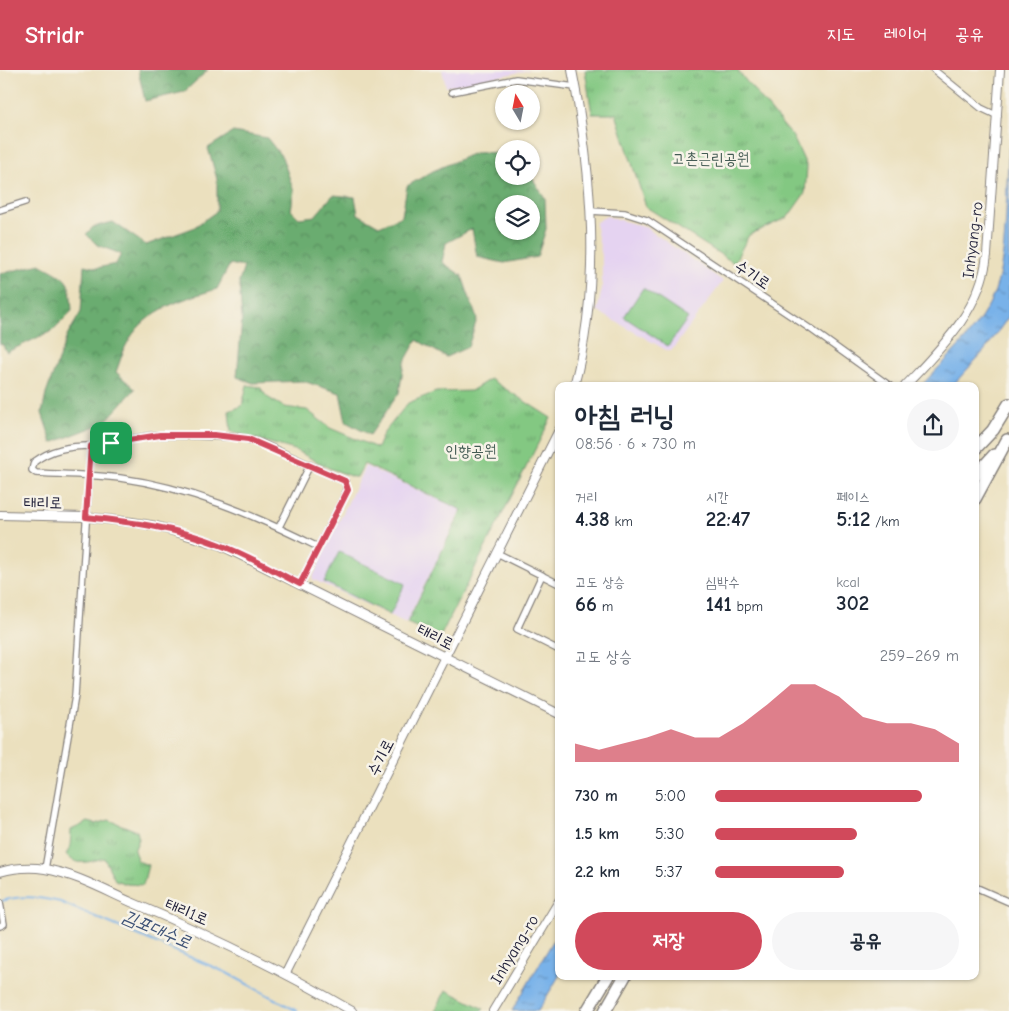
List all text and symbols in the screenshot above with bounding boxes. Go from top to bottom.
text: Stridr [25,21,84,49]
text: 지도 [827,24,856,45]
text: 레이어 [884,24,927,45]
text: 공유 [955,24,984,45]
north arrow [495,85,540,130]
map controls [495,85,540,240]
button: locate [495,140,540,185]
park label: 고촌근린공원 [672,150,750,168]
button: layers [495,195,540,240]
street label: Inhyang-ro [959,201,987,280]
street label: 수기로 [731,257,773,293]
button: share [907,399,959,451]
text: 아침 러닝 [575,400,675,432]
pin [90,422,132,464]
icon: arrive [97,429,125,457]
text: 08:56 · 6 × 730 m [575,435,696,453]
park label: 인향공원 [445,442,497,460]
text: 거리 [575,489,598,506]
text: 시간 [706,489,728,506]
text: 페이스 [836,489,870,506]
street label: 태리로 [24,494,62,512]
text: 4.38 [575,507,610,531]
text: 22:47 [706,507,750,531]
text: 5:12 [836,507,871,531]
text: km [610,513,633,530]
text: /km [871,513,900,530]
text: 고도 상승 [575,574,625,591]
text: 심박수 [706,574,739,591]
text: kcal [836,574,860,591]
text: 302 [836,591,869,615]
text: 66 [575,592,597,616]
text: 141 [706,592,732,616]
text: m [597,598,613,615]
text: bpm [732,598,763,615]
street label: 태리로 [414,620,457,654]
text: 259–269 m [880,647,959,665]
text: 고도 상승 [575,648,632,666]
street label: 수기로 [364,736,398,779]
text: 730 m [575,787,618,805]
text: 5:00 [655,787,686,805]
text: 1.5 km [575,825,619,843]
text: 5:30 [655,825,684,843]
text: 2.2 km [575,863,620,881]
text: 5:37 [655,863,682,881]
street label: 태리1로 [162,895,211,929]
water label: 김포대수로 [119,906,194,953]
street label: Inhyang-ro [487,912,542,987]
button: 저장 [575,912,762,970]
button: 공유 [772,912,959,970]

